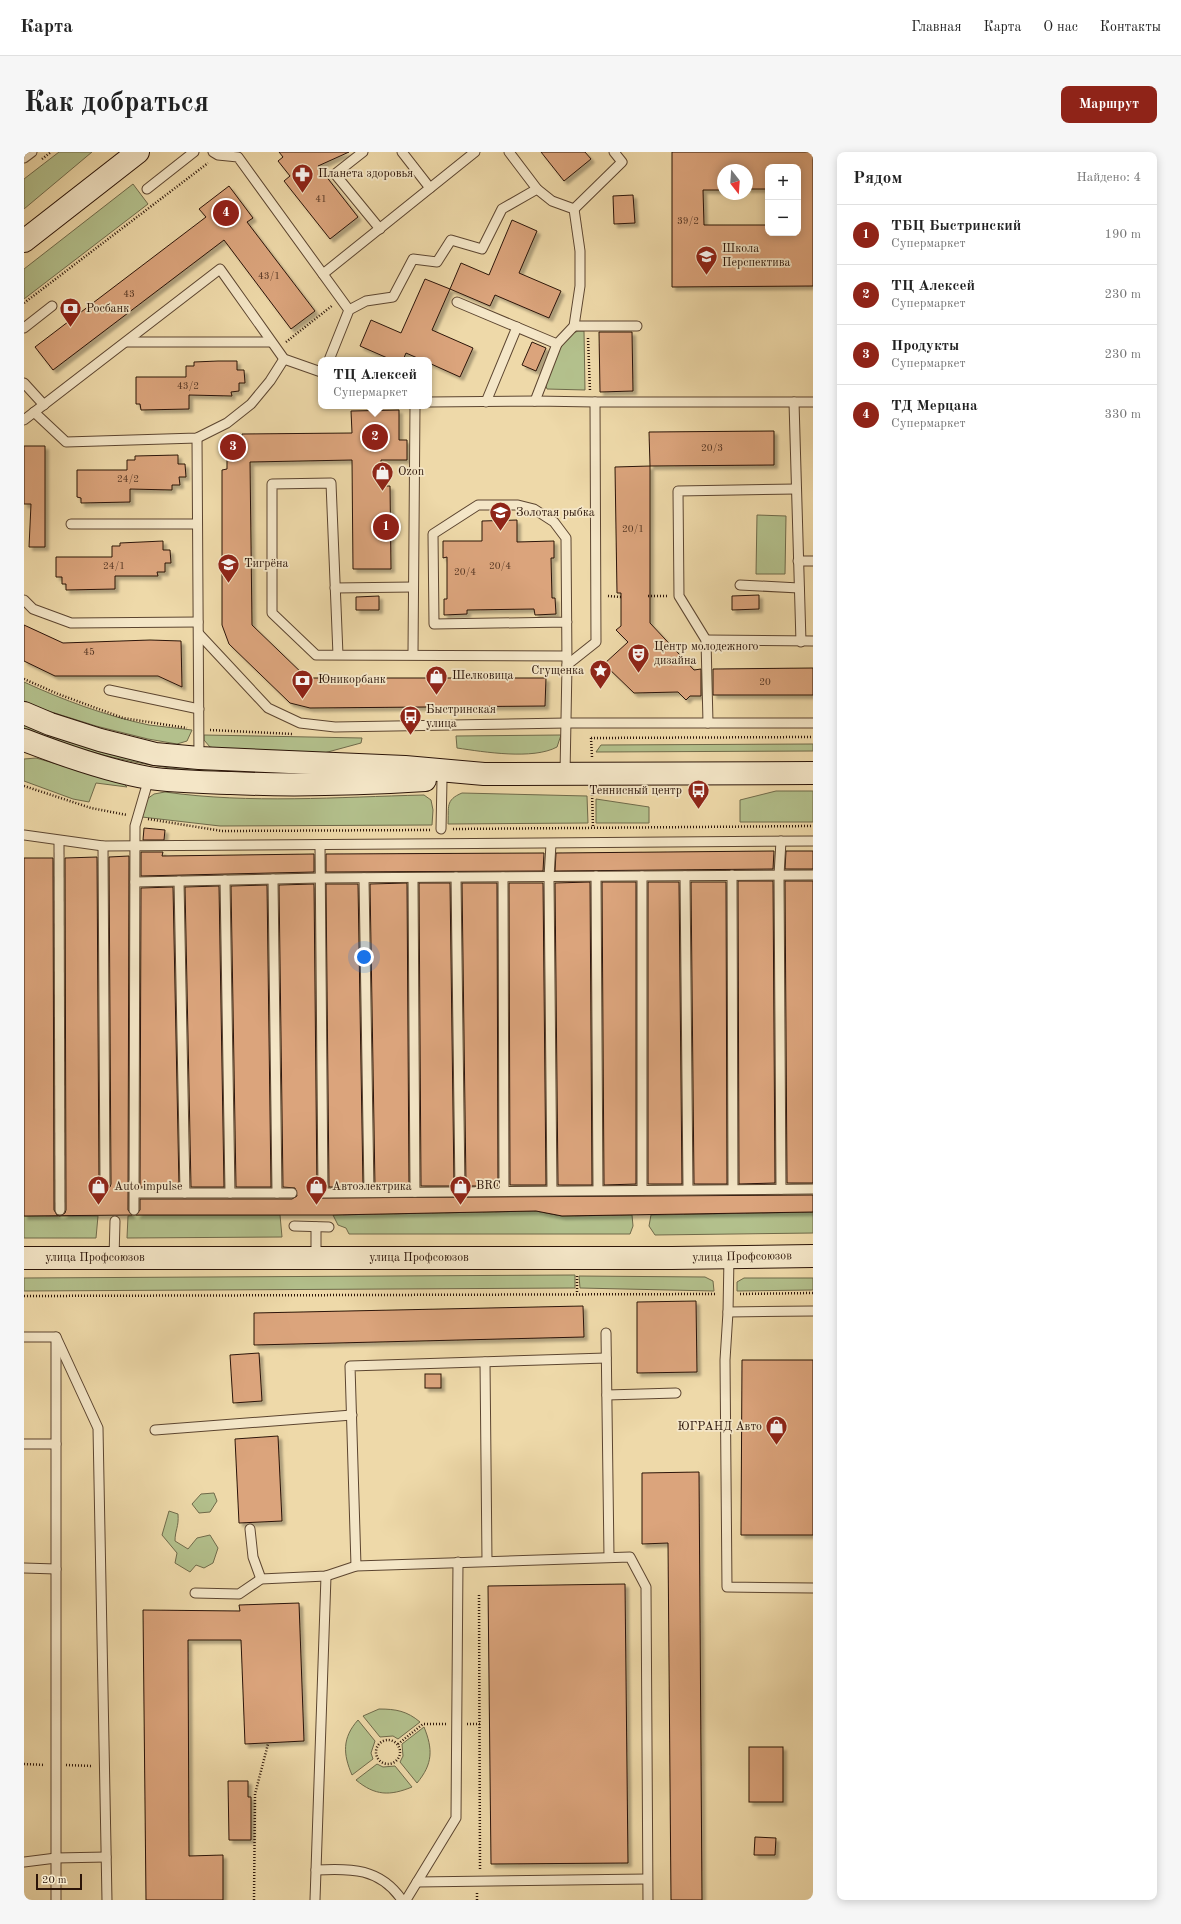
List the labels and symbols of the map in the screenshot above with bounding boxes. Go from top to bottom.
pharmacy icon: Планета здоровья [289,161,315,194]
north arrow [717,164,753,200]
place label: Планета здоровья [318,168,413,180]
house number: 41 [315,194,327,204]
pin: 4 [213,198,239,228]
house number: 39/2 [677,216,699,226]
school or university icon: Школа Перспектива [693,243,719,276]
place label: Школа Перспектива [722,243,790,269]
house number: 43/1 [258,271,280,281]
house number: 43 [123,289,135,299]
bank icon: Росбанк [57,296,83,329]
place label: Росбанк [86,303,129,315]
house number: 43/2 [177,381,199,391]
pin: 2 [362,422,388,452]
pin: 3 [220,432,246,462]
house number: 20/3 [701,443,723,453]
shop icon: Ozon [369,459,395,492]
place label: Ozon [398,466,425,478]
house number: 24/2 [117,474,139,484]
school or university icon: Золотая рыбка [488,500,514,533]
place label: Золотая рыбка [516,507,595,519]
pin: 1 [373,512,399,542]
house number: 20/1 [622,524,644,534]
school or university icon: Тигрёна [215,551,241,584]
place label: Тигрёна [244,558,289,570]
house number: 24/1 [103,561,125,571]
house number: 20/4 [489,561,511,571]
house number: 20/4 [454,567,476,577]
theatre icon: Центр молодежного дизайна [625,641,651,674]
place label: Центр молодежного дизайна [654,641,759,667]
house number: 45 [83,647,95,657]
place icon: Сгущенка [587,658,613,691]
shop icon: Шелковица [424,663,450,696]
place label: Сгущенка [531,665,584,677]
bank icon: Юникорбанк [289,667,315,700]
place label: Шелковица [452,670,514,682]
place label: Юникорбанк [318,674,386,686]
house number: 20 [759,677,771,687]
bus stop icon: Быстринская улица [397,704,423,737]
place label: Быстринская улица [426,704,496,730]
bus stop icon: Теннисный центр [685,778,711,811]
place label: Теннисный центр [589,785,682,797]
your location [354,947,374,967]
shop icon: BRC [448,1173,474,1206]
shop icon: Auto impulse [85,1174,111,1207]
shop icon: Автоэлектрика [303,1174,329,1207]
place label: BRC [476,1180,501,1192]
place label: Auto impulse [114,1181,183,1193]
place label: Автоэлектрика [332,1181,412,1193]
street label: улица Профсоюзов [692,1250,792,1264]
street label: улица Профсоюзов [45,1252,145,1264]
street label: улица Профсоюзов [369,1252,469,1264]
shop icon: ЮГРАНД Авто [764,1414,790,1447]
place label: ЮГРАНД Авто [677,1421,762,1433]
scale bar [36,1872,82,1891]

